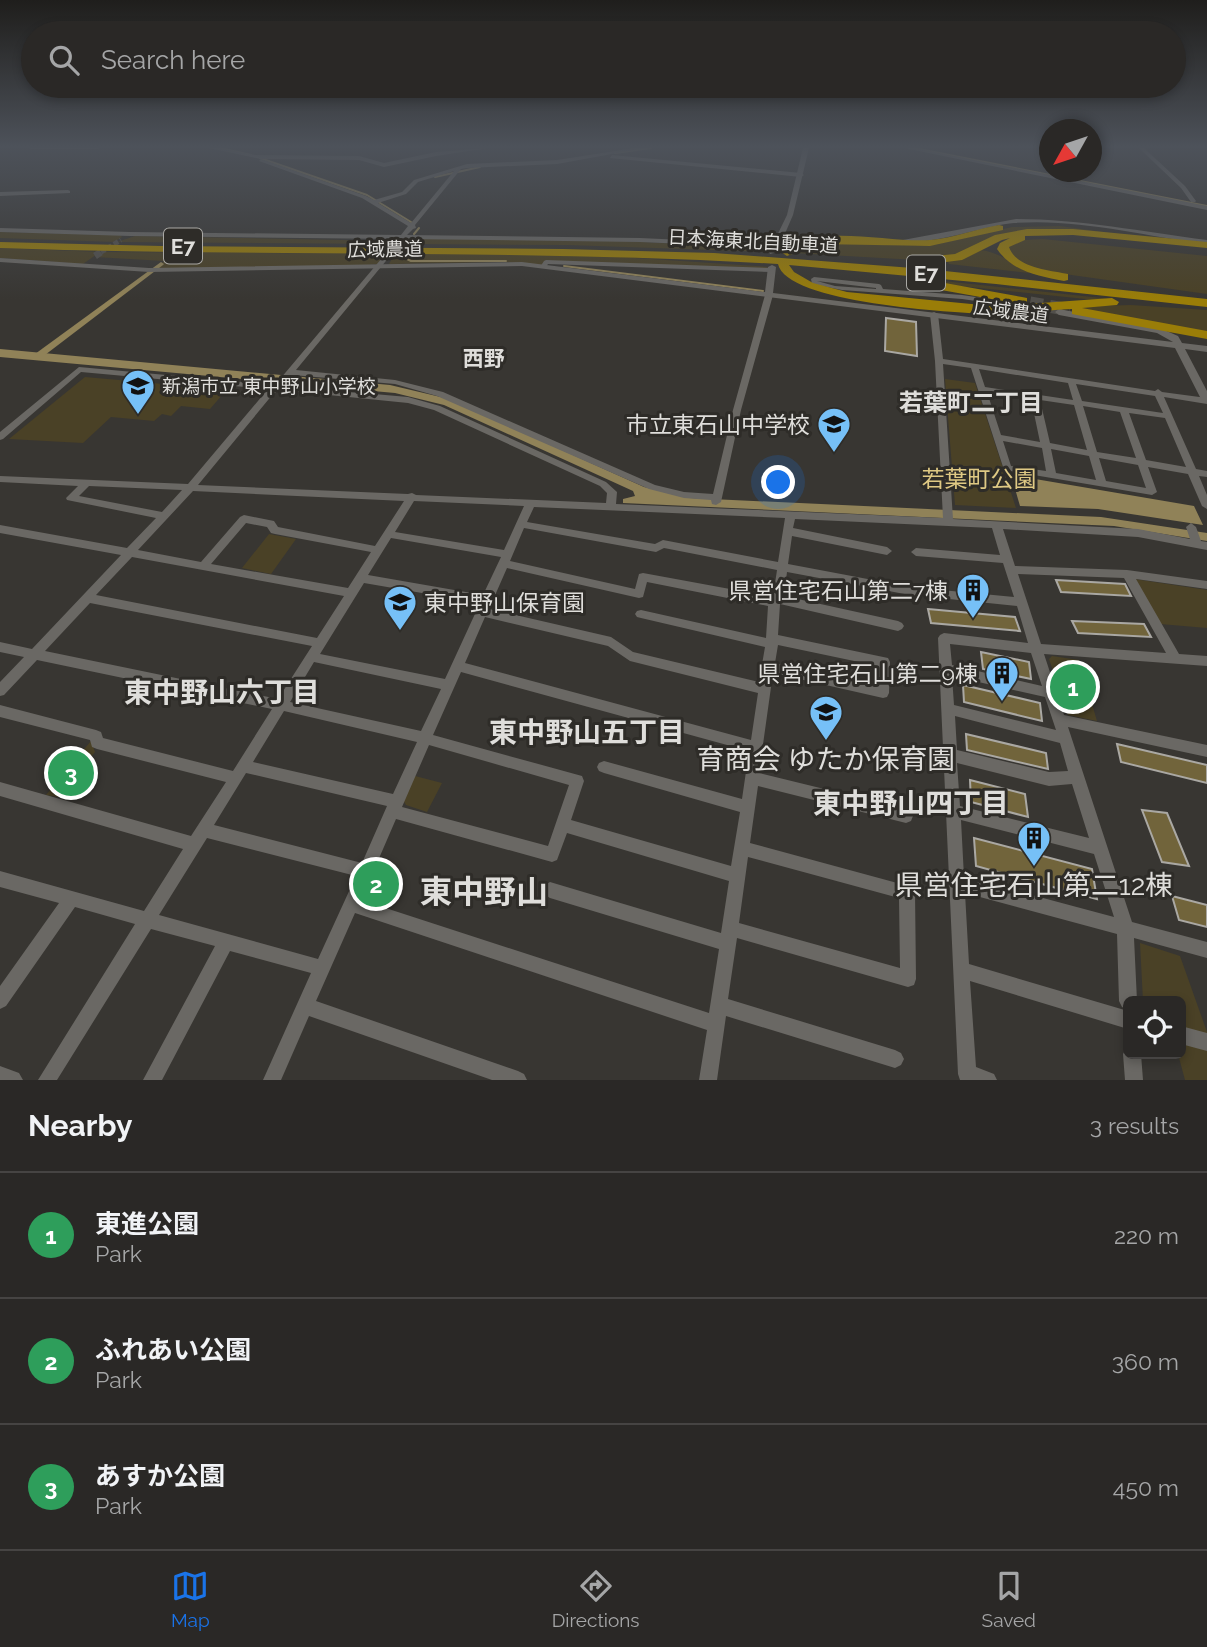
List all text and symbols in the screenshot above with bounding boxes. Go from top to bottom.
search box [21,21,1186,98]
icon: search [45,41,83,79]
text: Search here [101,45,245,75]
north arrow [1039,119,1102,182]
street label: 日本海東北自動車道 [667,226,839,256]
road number: E7 [164,229,202,264]
street label: 広域農道 [347,237,423,261]
road number: E7 [907,256,945,290]
street label: 広域農道 [972,295,1050,327]
district label: 西野 [463,346,505,371]
school or university icon: 新潟市立 東中野山小学校 [119,367,157,416]
place label: 新潟市立 東中野山小学校 [162,375,376,397]
district label: 若葉町二丁目 [899,388,1043,417]
school or university icon: 市立東石山中学校 [815,405,853,454]
place label: 市立東石山中学校 [626,411,810,438]
your location [761,465,795,499]
park label: 若葉町公園 [922,465,1037,492]
building icon: 県営住宅石山第二7棟 [954,571,992,620]
place label: 県営住宅石山第二7棟 [729,577,948,604]
school or university icon: 東中野山保育園 [381,583,419,632]
place label: 東中野山保育園 [424,589,585,616]
building icon: 県営住宅石山第二9棟 [983,654,1021,703]
place label: 県営住宅石山第二9棟 [758,660,978,687]
pin: 1 [1050,661,1096,713]
district label: 東中野山六丁目 [124,676,320,709]
school or university icon: 育商会 ゆたか保育園 [807,693,845,742]
district label: 東中野山五丁目 [489,716,685,749]
place label: 育商会 ゆたか保育園 [696,743,956,776]
pin: 3 [48,747,94,799]
district label: 東中野山四丁目 [813,787,1009,820]
building icon: 県営住宅石山第二12棟 [1015,819,1053,868]
pin: 2 [353,858,399,910]
place label: 県営住宅石山第二12棟 [895,869,1173,902]
district label: 東中野山 [420,873,548,910]
map controls [1123,996,1186,1059]
button: locate [1123,996,1186,1059]
text: Nearby [28,1108,132,1143]
text: 3 results [1090,1112,1179,1139]
text: 東進公園 [95,1209,199,1239]
text: 1 [45,1222,57,1249]
text: 220 m [1114,1222,1179,1249]
text: Park [95,1240,142,1267]
text: ふれあい公園 [95,1335,251,1365]
text: 2 [45,1348,57,1375]
text: 360 m [1112,1348,1179,1375]
text: Park [95,1366,142,1393]
text: あすか公園 [95,1461,225,1491]
text: 3 [45,1474,57,1501]
text: 450 m [1113,1474,1179,1501]
text: Park [95,1492,142,1519]
tab: Map [171,1567,210,1631]
tab: Directions [552,1567,640,1631]
tab: Saved [982,1567,1036,1631]

